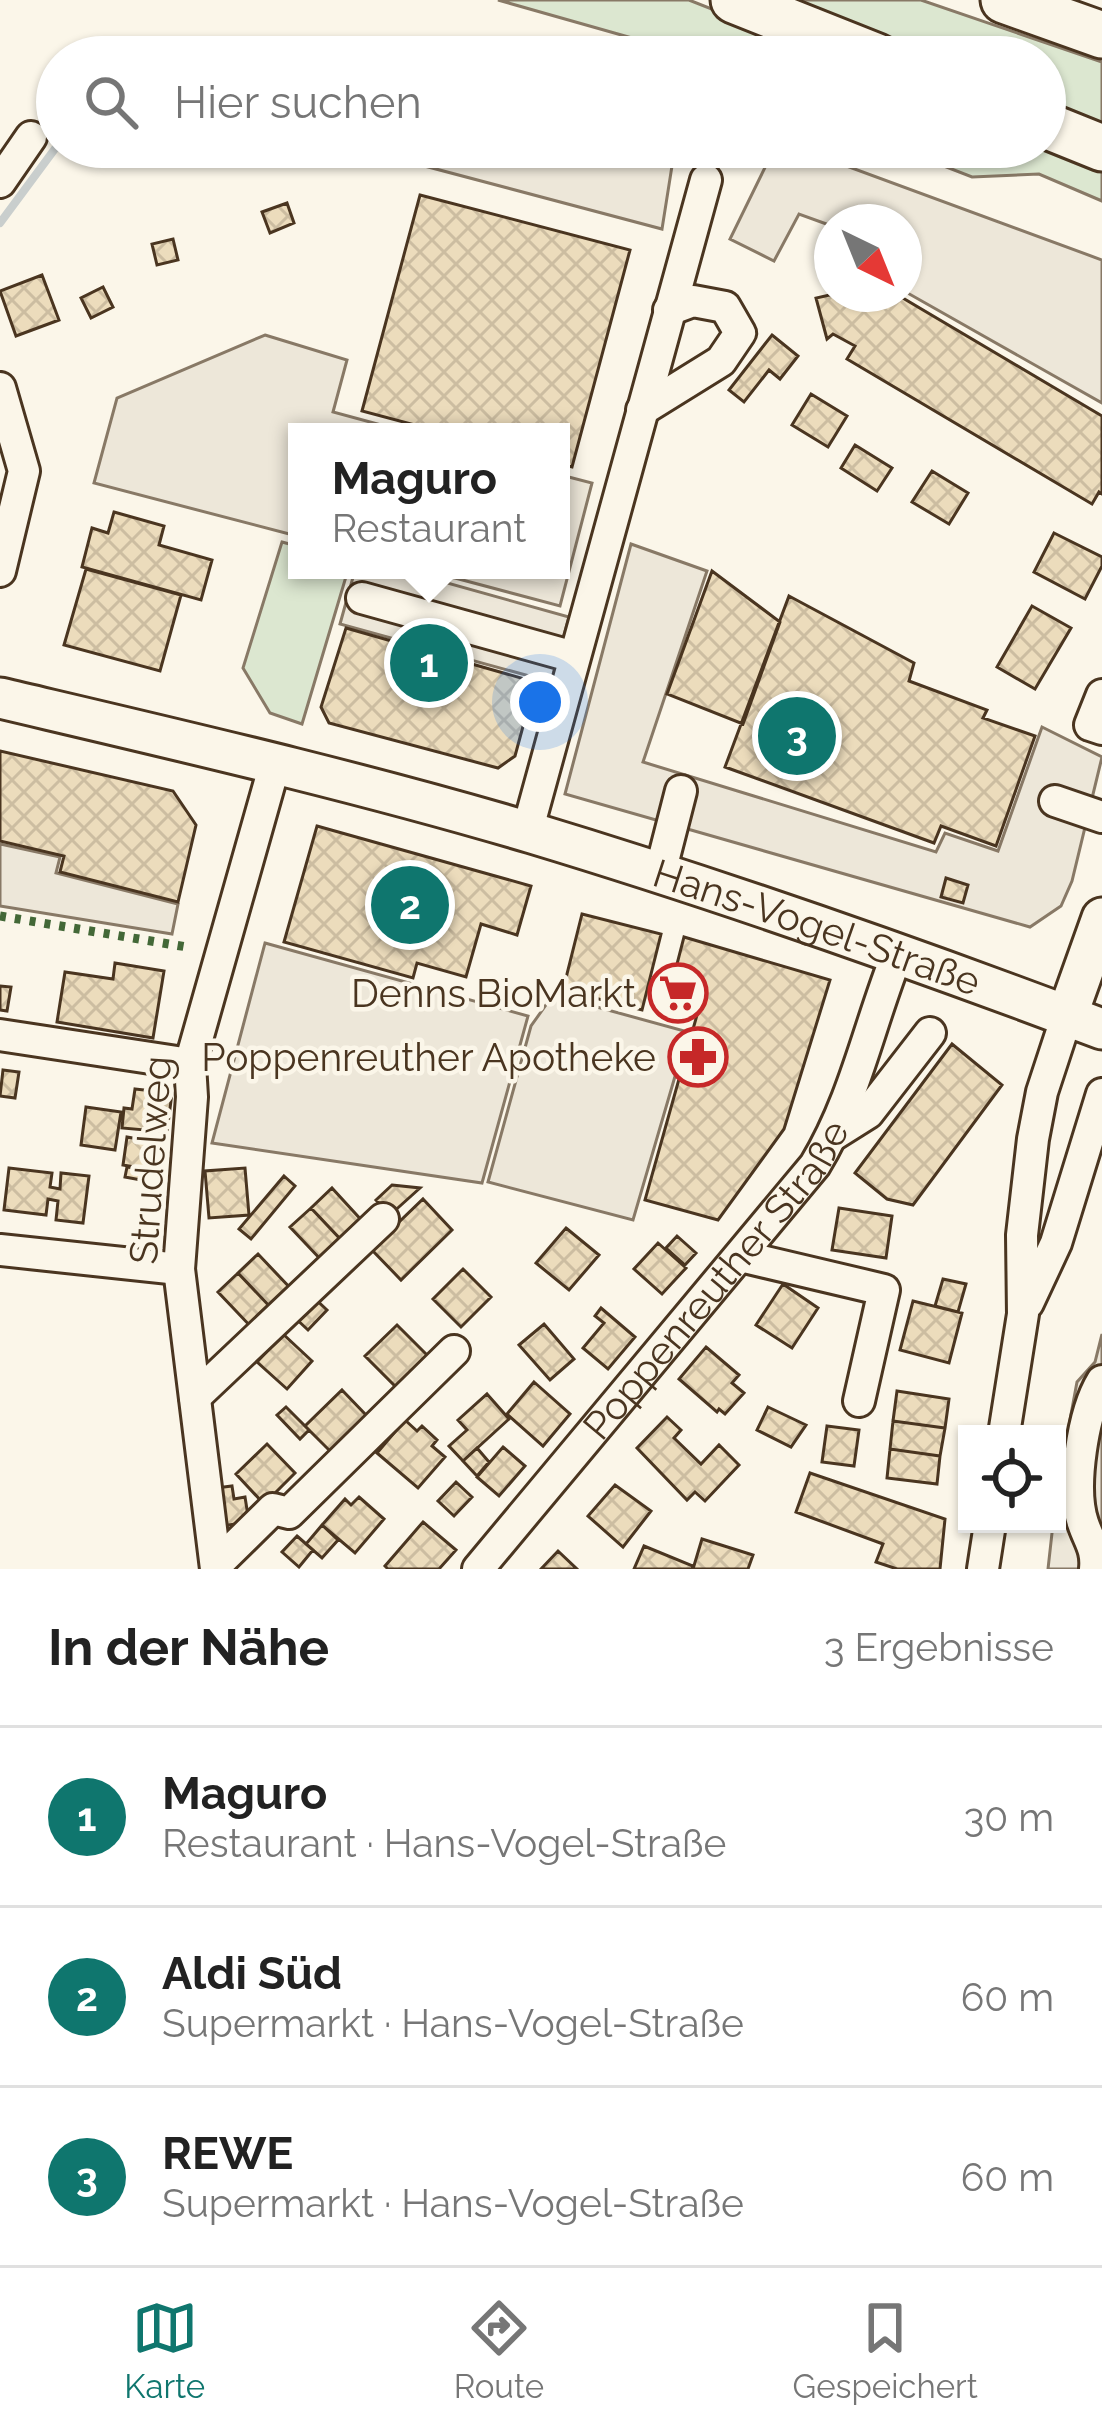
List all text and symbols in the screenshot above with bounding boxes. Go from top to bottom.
search box [36,36,1066,168]
icon: search [78,69,144,135]
text: Hier suchen [174,76,422,129]
north arrow [814,204,922,312]
popup [288,423,570,579]
text: Maguro [332,452,497,505]
text: Restaurant [332,505,526,551]
pin: 1 [390,618,468,708]
your location [510,672,570,732]
pin: 3 [758,691,836,781]
street label: Hans-Vogel-Straße [648,849,987,1005]
pin: 2 [371,860,449,950]
supermarket icon: Denns BioMarkt [647,962,709,1024]
place label: Denns BioMarkt [351,970,636,1016]
pharmacy icon: Poppenreuther Apotheke [667,1026,729,1088]
place label: Poppenreuther Apotheke [201,1034,656,1080]
street label: Strudelweg [120,1054,180,1266]
street label: Poppenreuther Straße [573,1113,858,1448]
map controls [958,1425,1066,1533]
button: locate [958,1425,1066,1533]
text: In der Nähe [48,1617,329,1677]
text: 3 Ergebnisse [824,1624,1054,1670]
text: Maguro [162,1767,327,1820]
text: 1 [77,1794,97,1840]
text: 30 m [964,1794,1054,1840]
text: Restaurant · Hans-Vogel-Straße [162,1820,726,1866]
text: Aldi Süd [162,1947,342,2000]
text: 2 [76,1974,98,2020]
text: 60 m [961,1974,1054,2020]
text: Supermarkt · Hans-Vogel-Straße [162,2000,744,2046]
text: REWE [162,2127,293,2180]
text: 3 [76,2154,98,2200]
text: 60 m [961,2154,1054,2200]
text: Supermarkt · Hans-Vogel-Straße [162,2180,744,2226]
tab: Karte [124,2295,205,2406]
tab: Route [454,2295,544,2406]
tab: Gespeichert [793,2295,978,2406]

